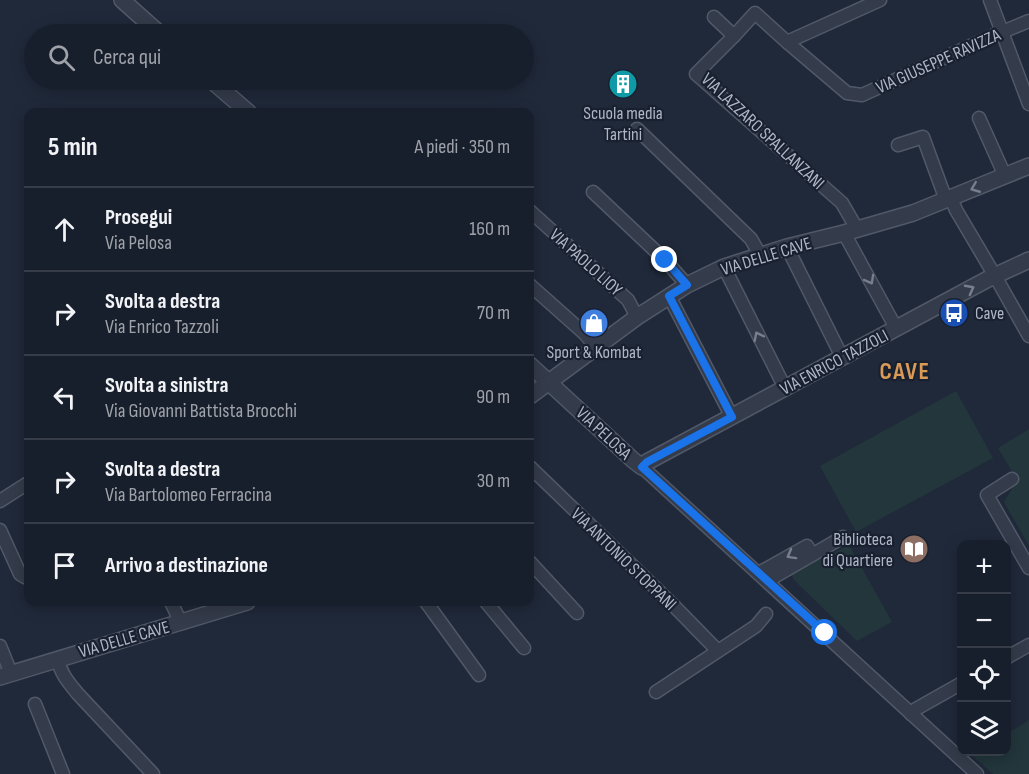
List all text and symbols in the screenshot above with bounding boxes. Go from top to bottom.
search box [24,24,534,90]
street label: VIA GIUSEPPE RAVIZZA [873,24,1004,98]
icon: search [45,41,78,74]
text: Cerca qui [93,44,161,71]
building icon: Scuola media Tartini [607,68,639,100]
street label: VIA LAZZARO SPALLANZANI [697,69,829,194]
place label: Scuola media Tartini [583,103,663,145]
text: 5 min [48,132,98,163]
text: A piedi · 350 m [414,135,510,159]
one-way arrow [970,181,981,193]
text: Prosegui [105,204,172,231]
icon: ahead [48,213,81,246]
text: 160 m [469,217,510,241]
street label: VIA PAOLO LIOY [545,224,627,301]
text: Via Pelosa [105,231,172,255]
street label: VIA DELLE CAVE [718,233,814,280]
route end [651,246,677,272]
one-way arrow [863,274,874,285]
one-way arrow [964,285,974,296]
text: Svolta a destra [105,288,220,315]
icon: right [48,297,81,330]
bus stop icon: Cave [938,297,970,329]
text: 70 m [477,301,510,325]
place label: Cave [975,303,1004,324]
shop icon: Sport & Kombat [578,307,610,339]
text: Via Enrico Tazzoli [105,315,219,339]
street label: VIA ENRICO TAZZOLI [777,325,892,400]
one-way arrow [754,331,766,342]
place label: Sport & Kombat [546,342,642,363]
district label: CAVE [880,357,930,386]
text: Svolta a sinistra [105,372,228,399]
icon: left [48,381,81,414]
text: 90 m [476,385,510,409]
text: Via Giovanni Battista Brocchi [105,399,297,423]
street label: VIA PELOSA [572,403,636,464]
text: Svolta a destra [105,456,220,483]
icon: right [48,465,81,498]
text: 30 m [477,469,510,493]
text: Via Bartolomeo Ferracina [105,483,272,507]
street label: VIA ANTONIO STOPPANI [567,504,681,615]
place label: Biblioteca di Quartiere [822,529,893,571]
library icon: Biblioteca di Quartiere [898,533,930,565]
map controls [957,540,1011,756]
button: + [957,540,1011,594]
one-way arrow [787,547,797,559]
icon: arrive [48,549,81,582]
text: Arrivo a destinazione [105,552,268,579]
button: − [957,594,1011,648]
street label: VIA DELLE CAVE [76,616,172,662]
route start [811,619,837,645]
button: locate [957,648,1011,702]
button: layers [957,702,1011,756]

